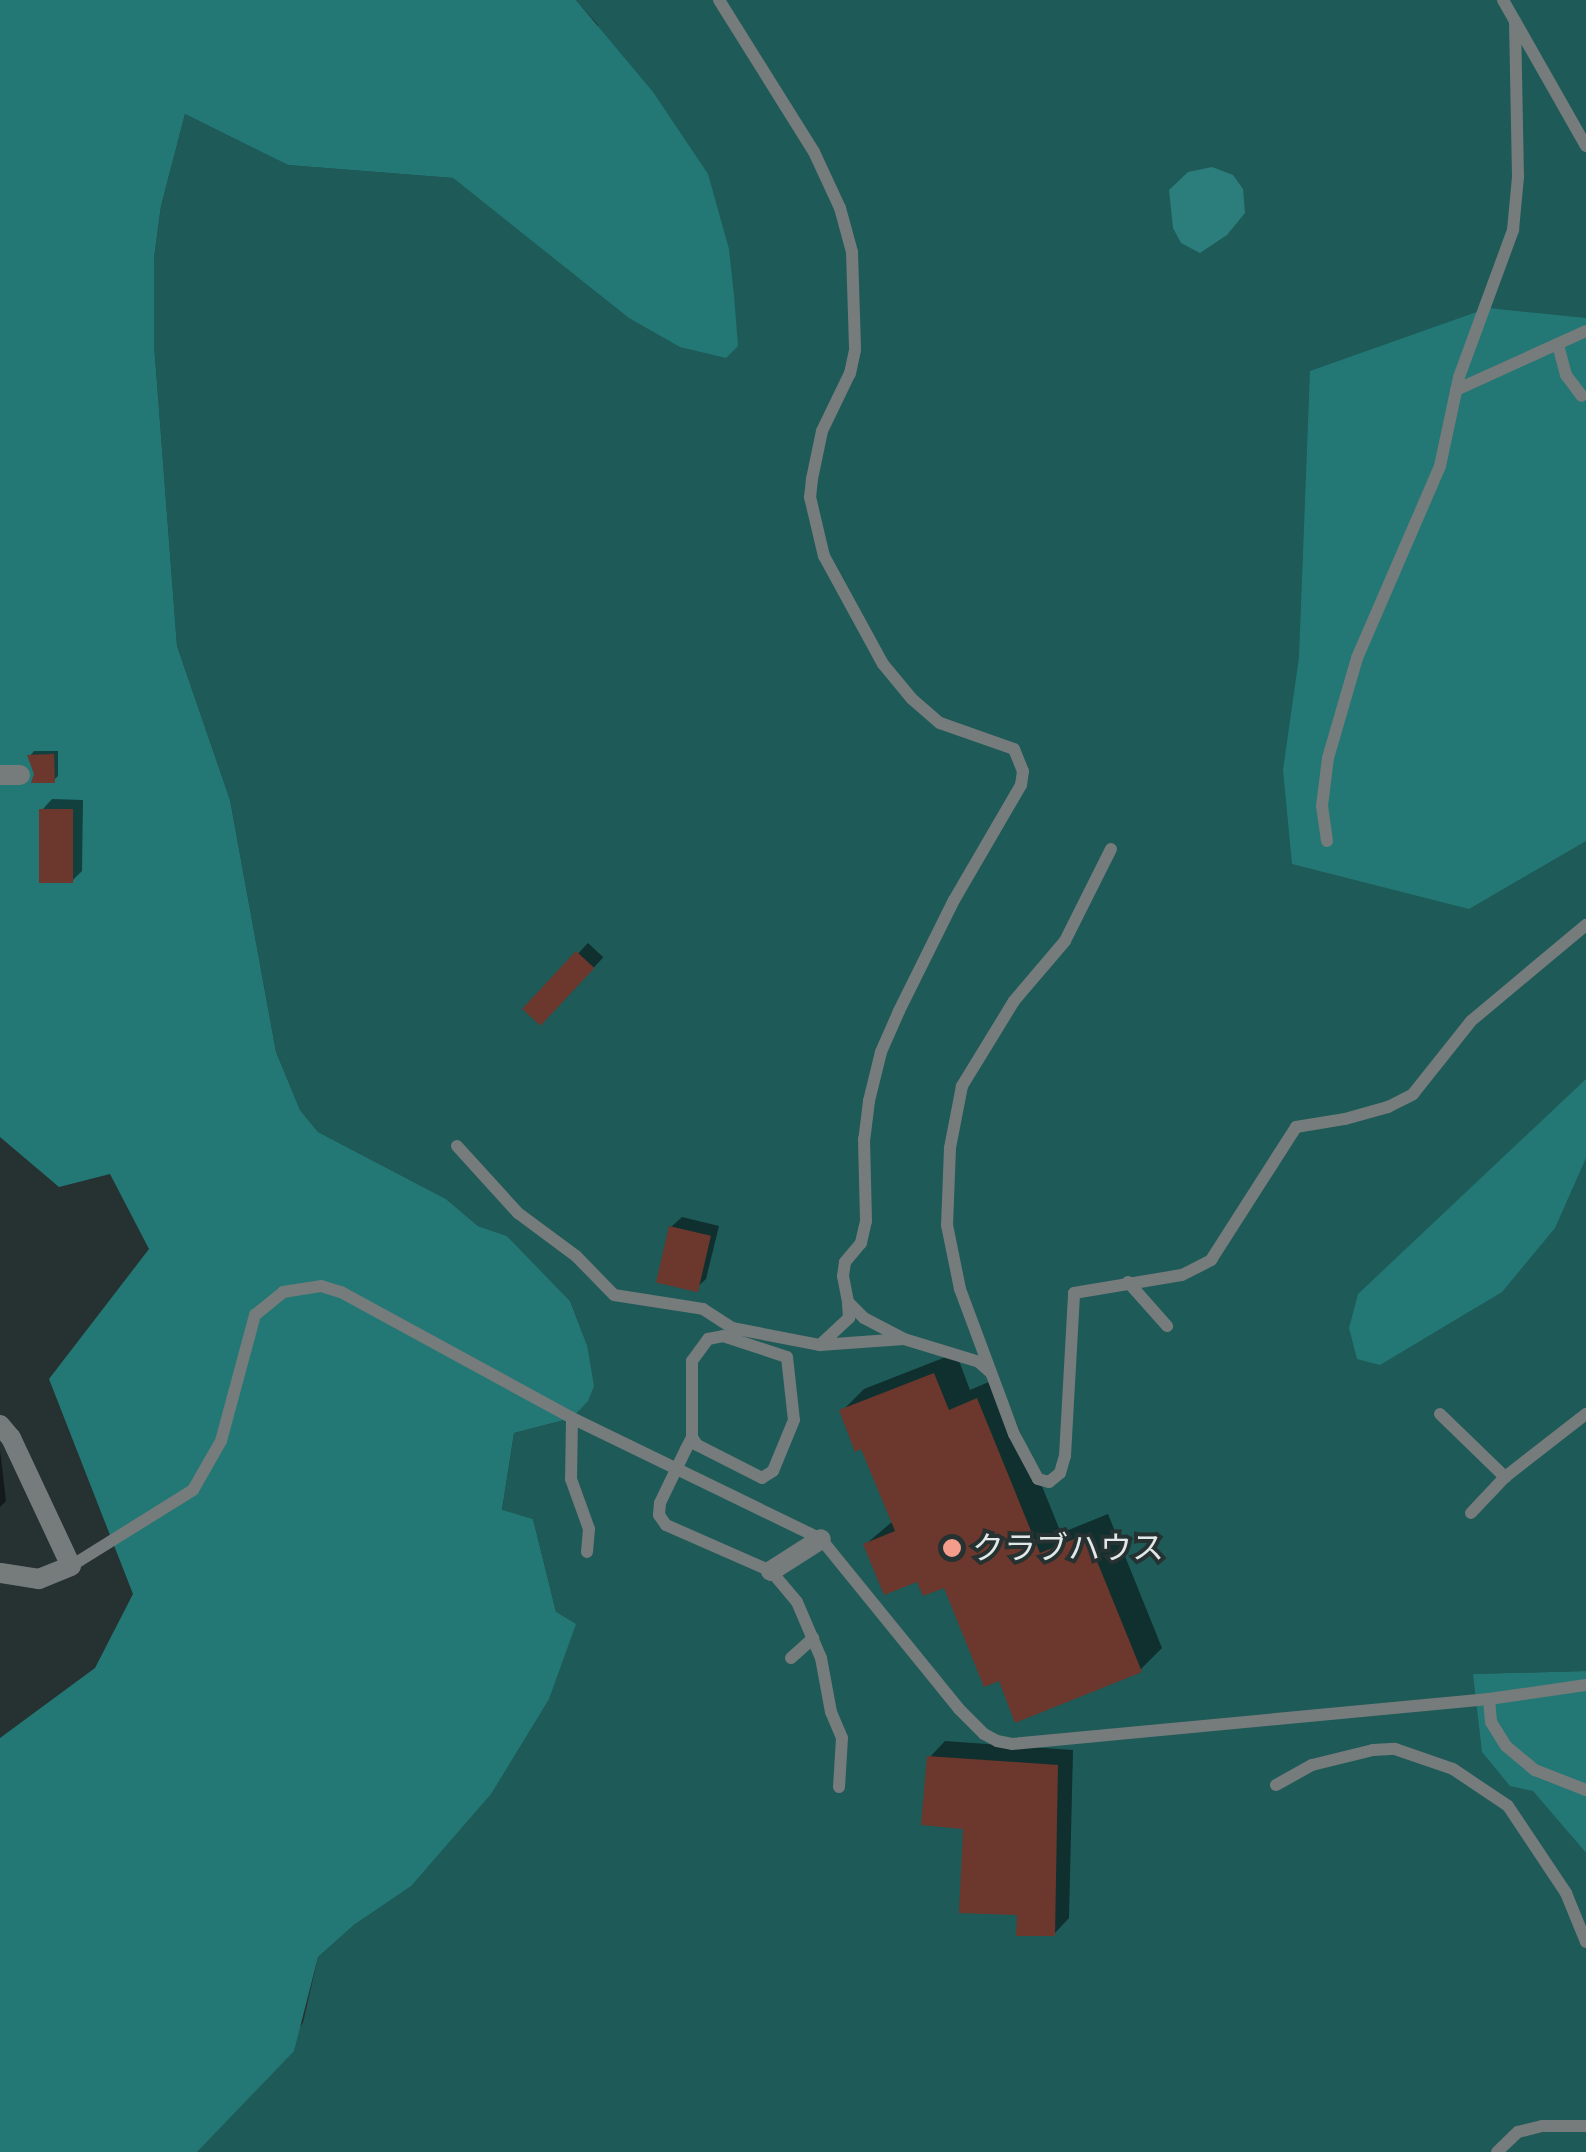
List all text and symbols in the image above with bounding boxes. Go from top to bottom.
place label: クラブハウス [972,1529,1164,1567]
marker: クラブハウス [941,1537,963,1559]

